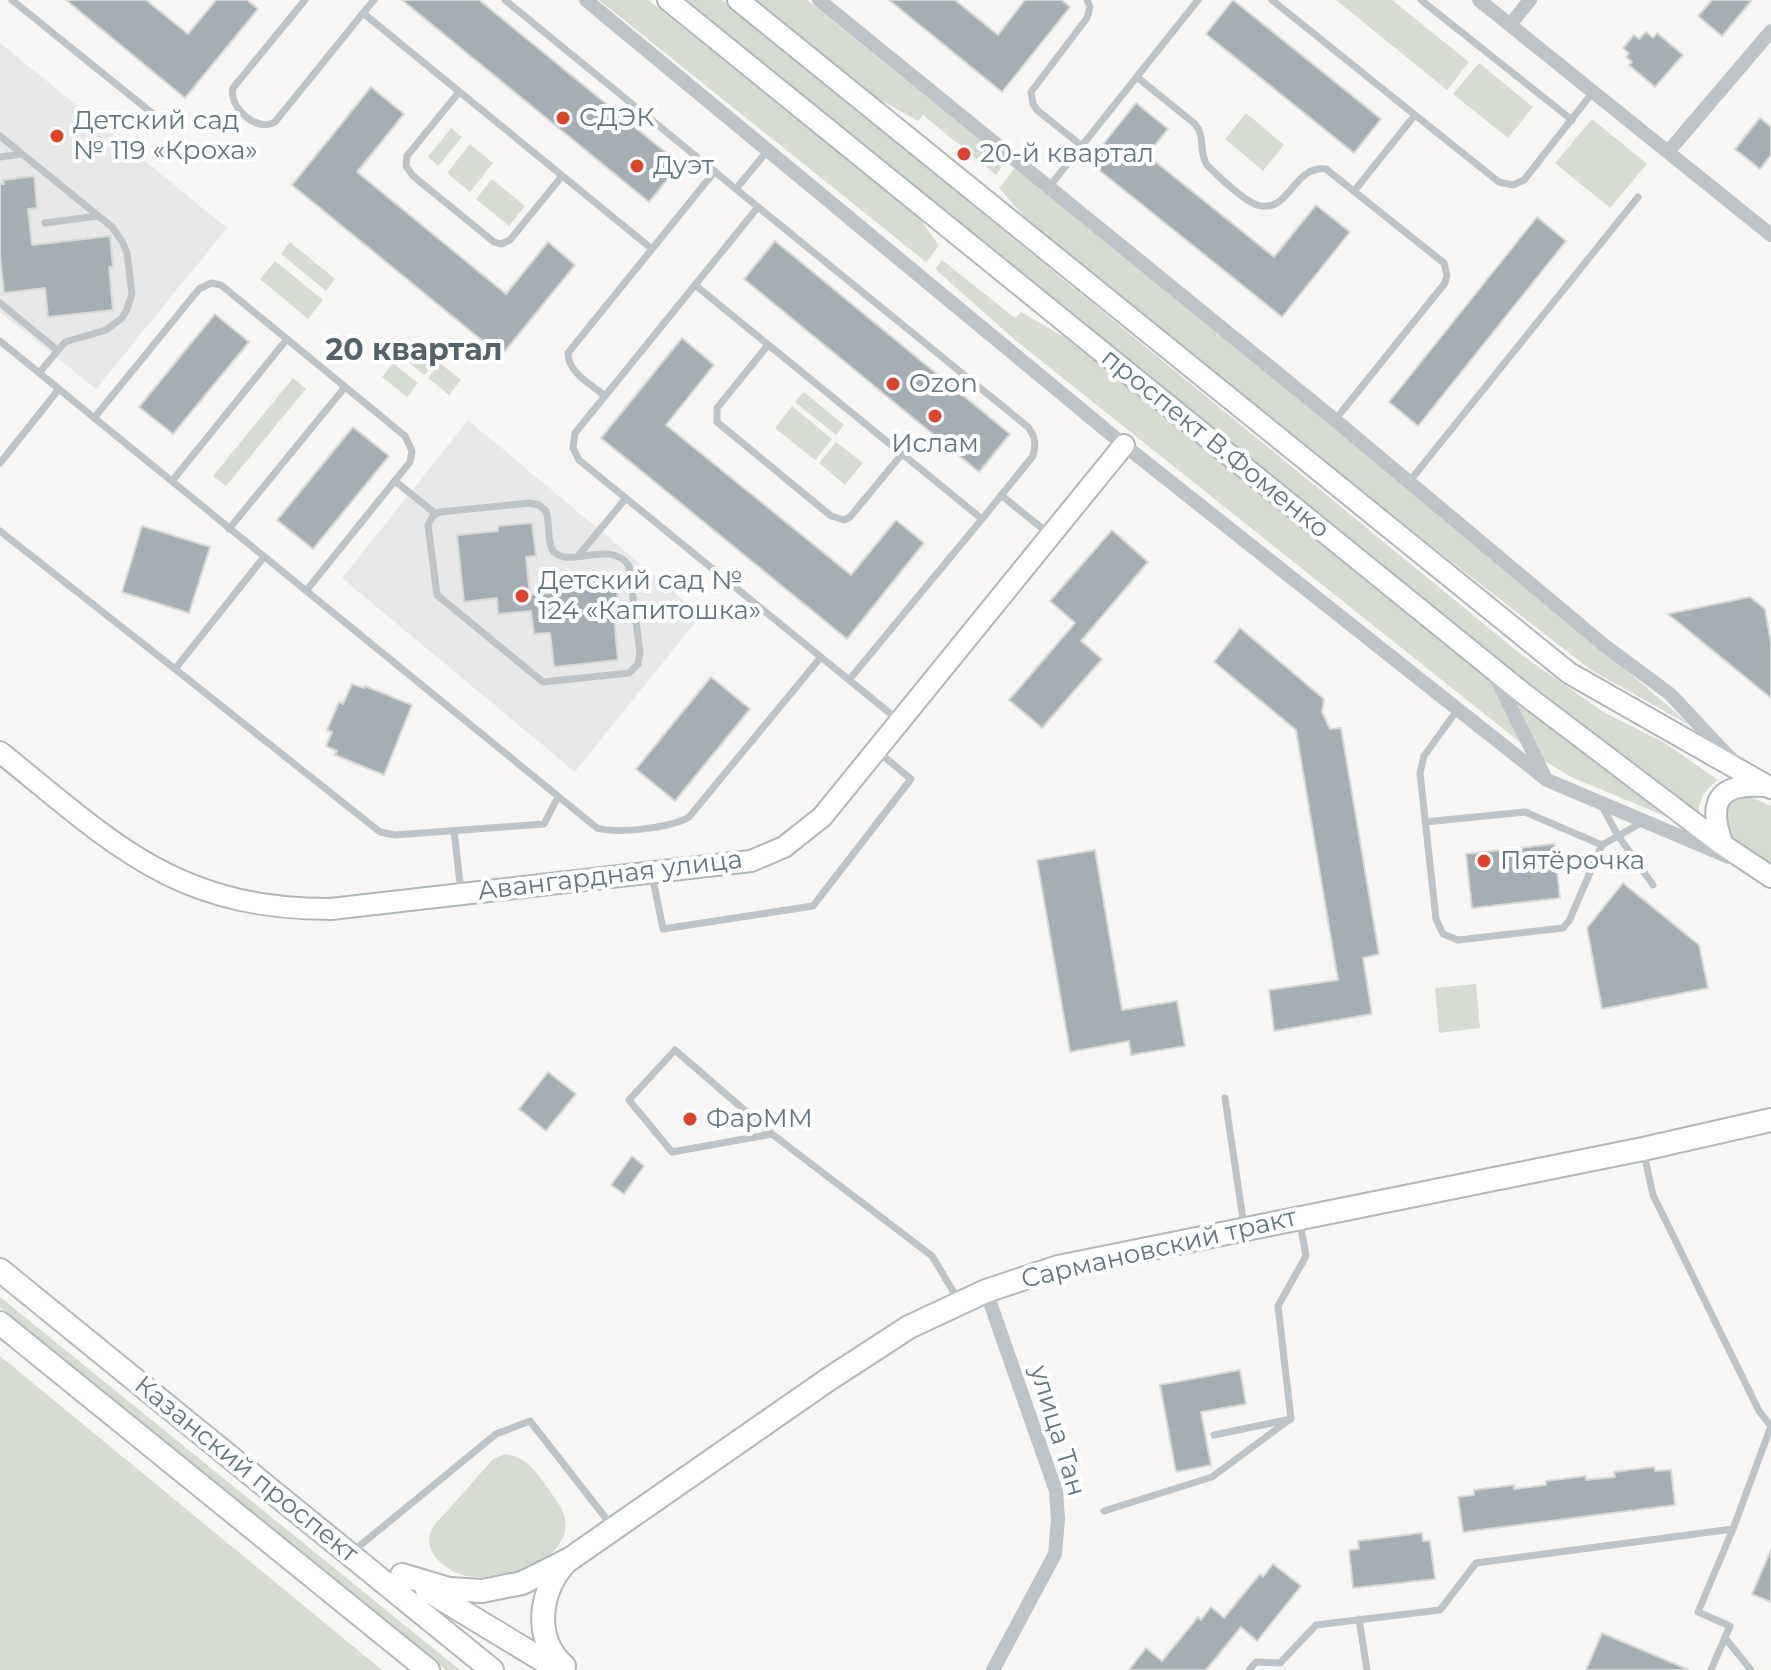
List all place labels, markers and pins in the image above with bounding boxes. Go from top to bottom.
place label: СДЭК [579,102,654,134]
place label: Детский сад № 119 «Кроха» [73,105,258,166]
marker: СДЭК [554,109,572,127]
marker: Детский сад № 119 «Кроха» [48,127,66,145]
place label: 20-й квартал [980,138,1154,170]
marker: 20-й квартал [955,145,973,163]
place label: Дуэт [653,150,714,182]
marker: Дуэт [628,157,646,175]
place label: Ozon [909,368,978,400]
marker: Ozon [884,375,902,393]
marker: Ислам [926,407,944,425]
place label: Ислам [891,428,979,460]
place label: Детский сад № 124 «Капитошка» [538,565,761,626]
marker: Детский сад № 124 «Капитошка» [513,587,531,605]
place label: Пятёрочка [1500,845,1645,877]
marker: Пятёрочка [1475,852,1493,870]
place label: ФарММ [706,1103,813,1135]
marker: ФарММ [681,1110,699,1128]

